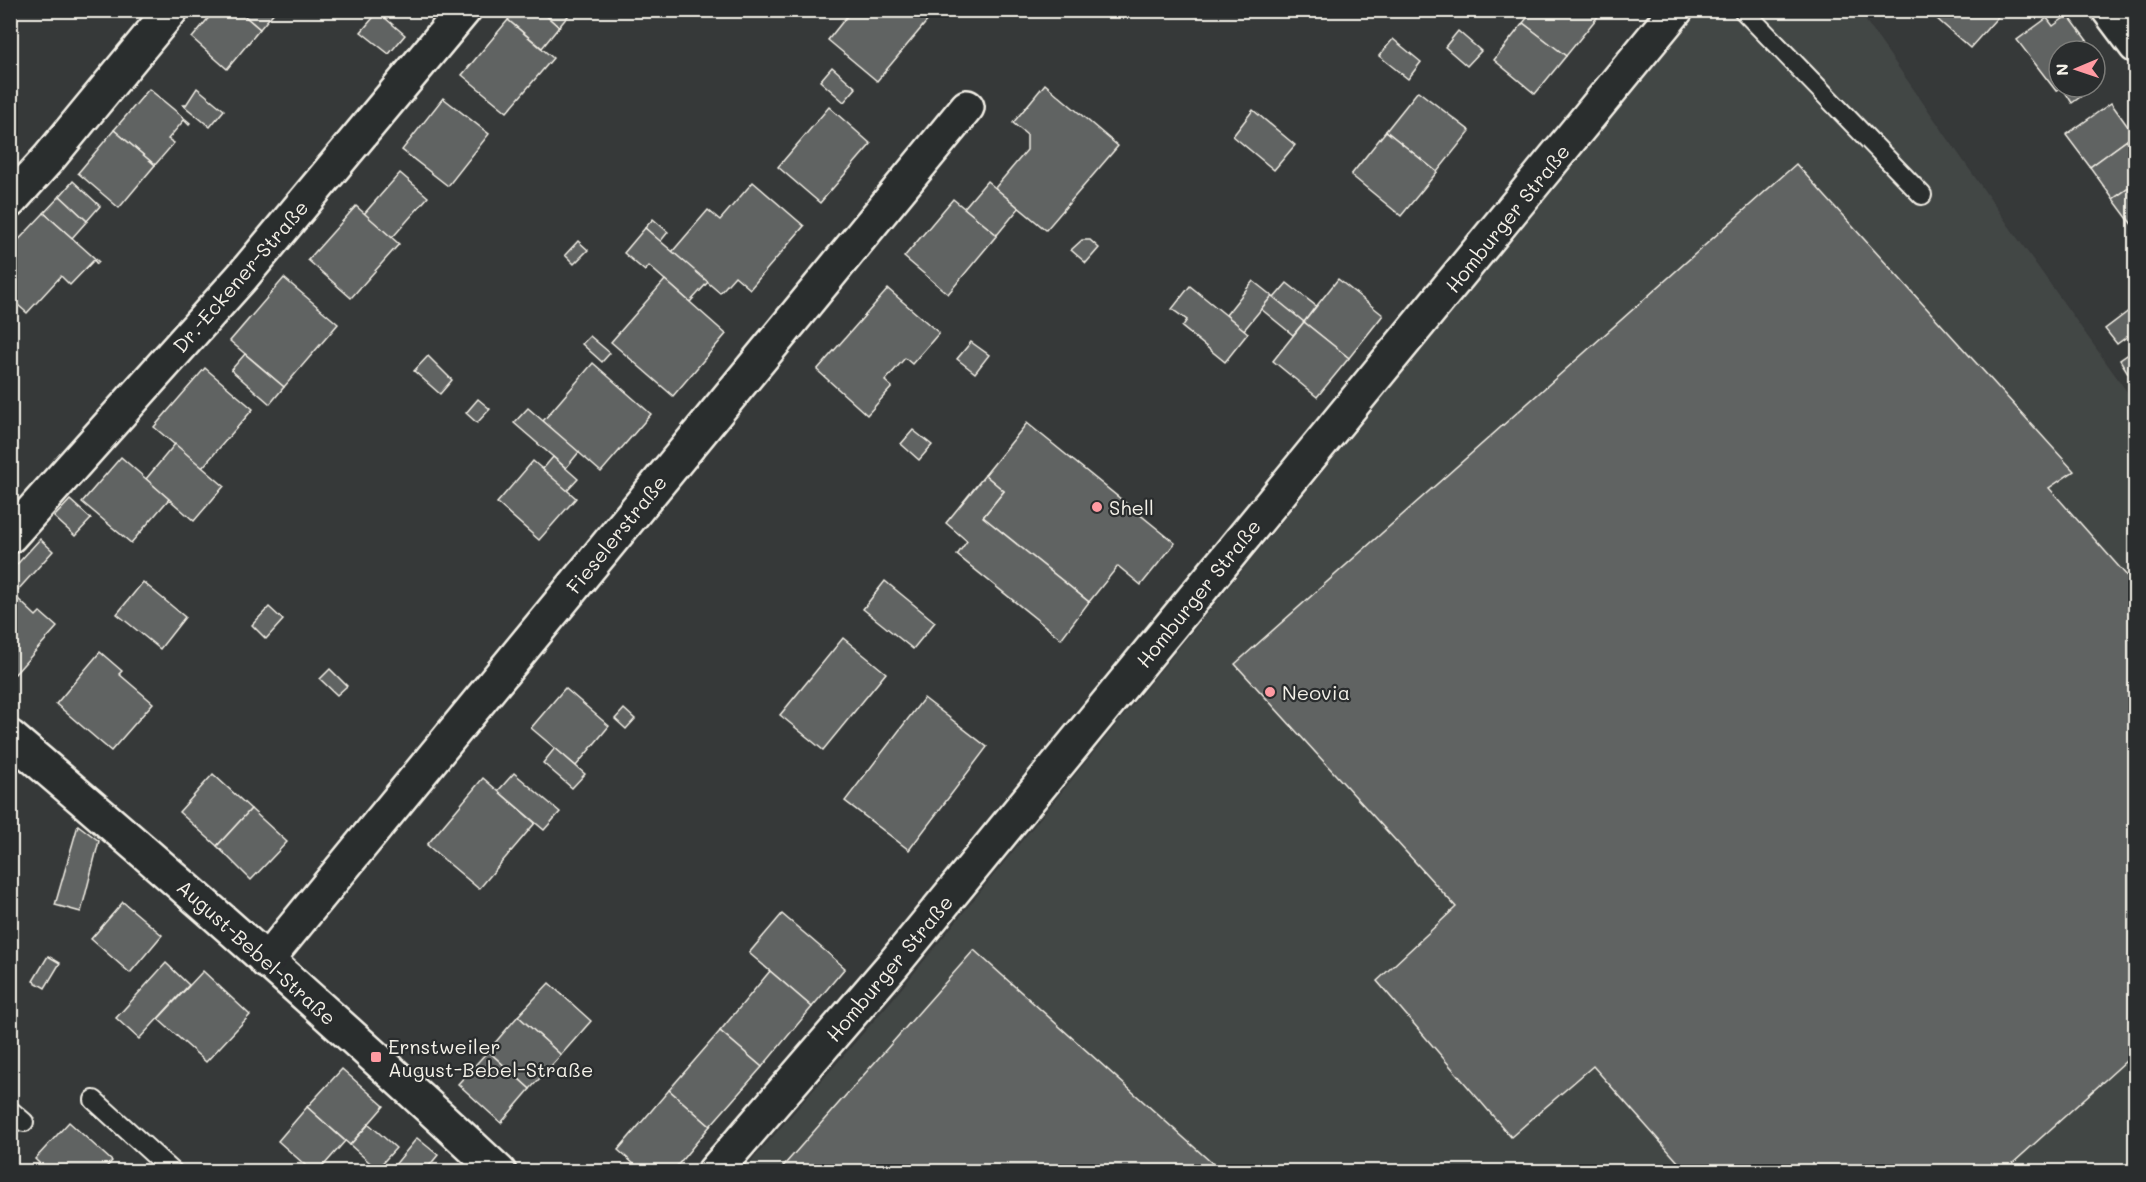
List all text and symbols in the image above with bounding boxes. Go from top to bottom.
north arrow [2047,39,2107,99]
text: N [2051,63,2072,76]
street label: Homburger Straße [1439,138,1575,298]
street label: Dr.-Eckener-Straße [167,194,313,358]
street label: Fieselerstraße [560,469,672,599]
place label: Shell [1109,494,1154,520]
marker: Shell [1090,500,1104,514]
street label: Homburger Straße [1130,513,1266,673]
place label: Neovia [1282,679,1350,705]
marker: Neovia [1263,685,1277,699]
street label: August-Bebel-Straße [172,874,342,1030]
street label: Homburger Straße [820,889,958,1047]
place label: Ernstweiler August-Bebel-Straße [388,1033,593,1082]
marker: Ernstweiler August-Bebel-Straße [369,1050,383,1064]

